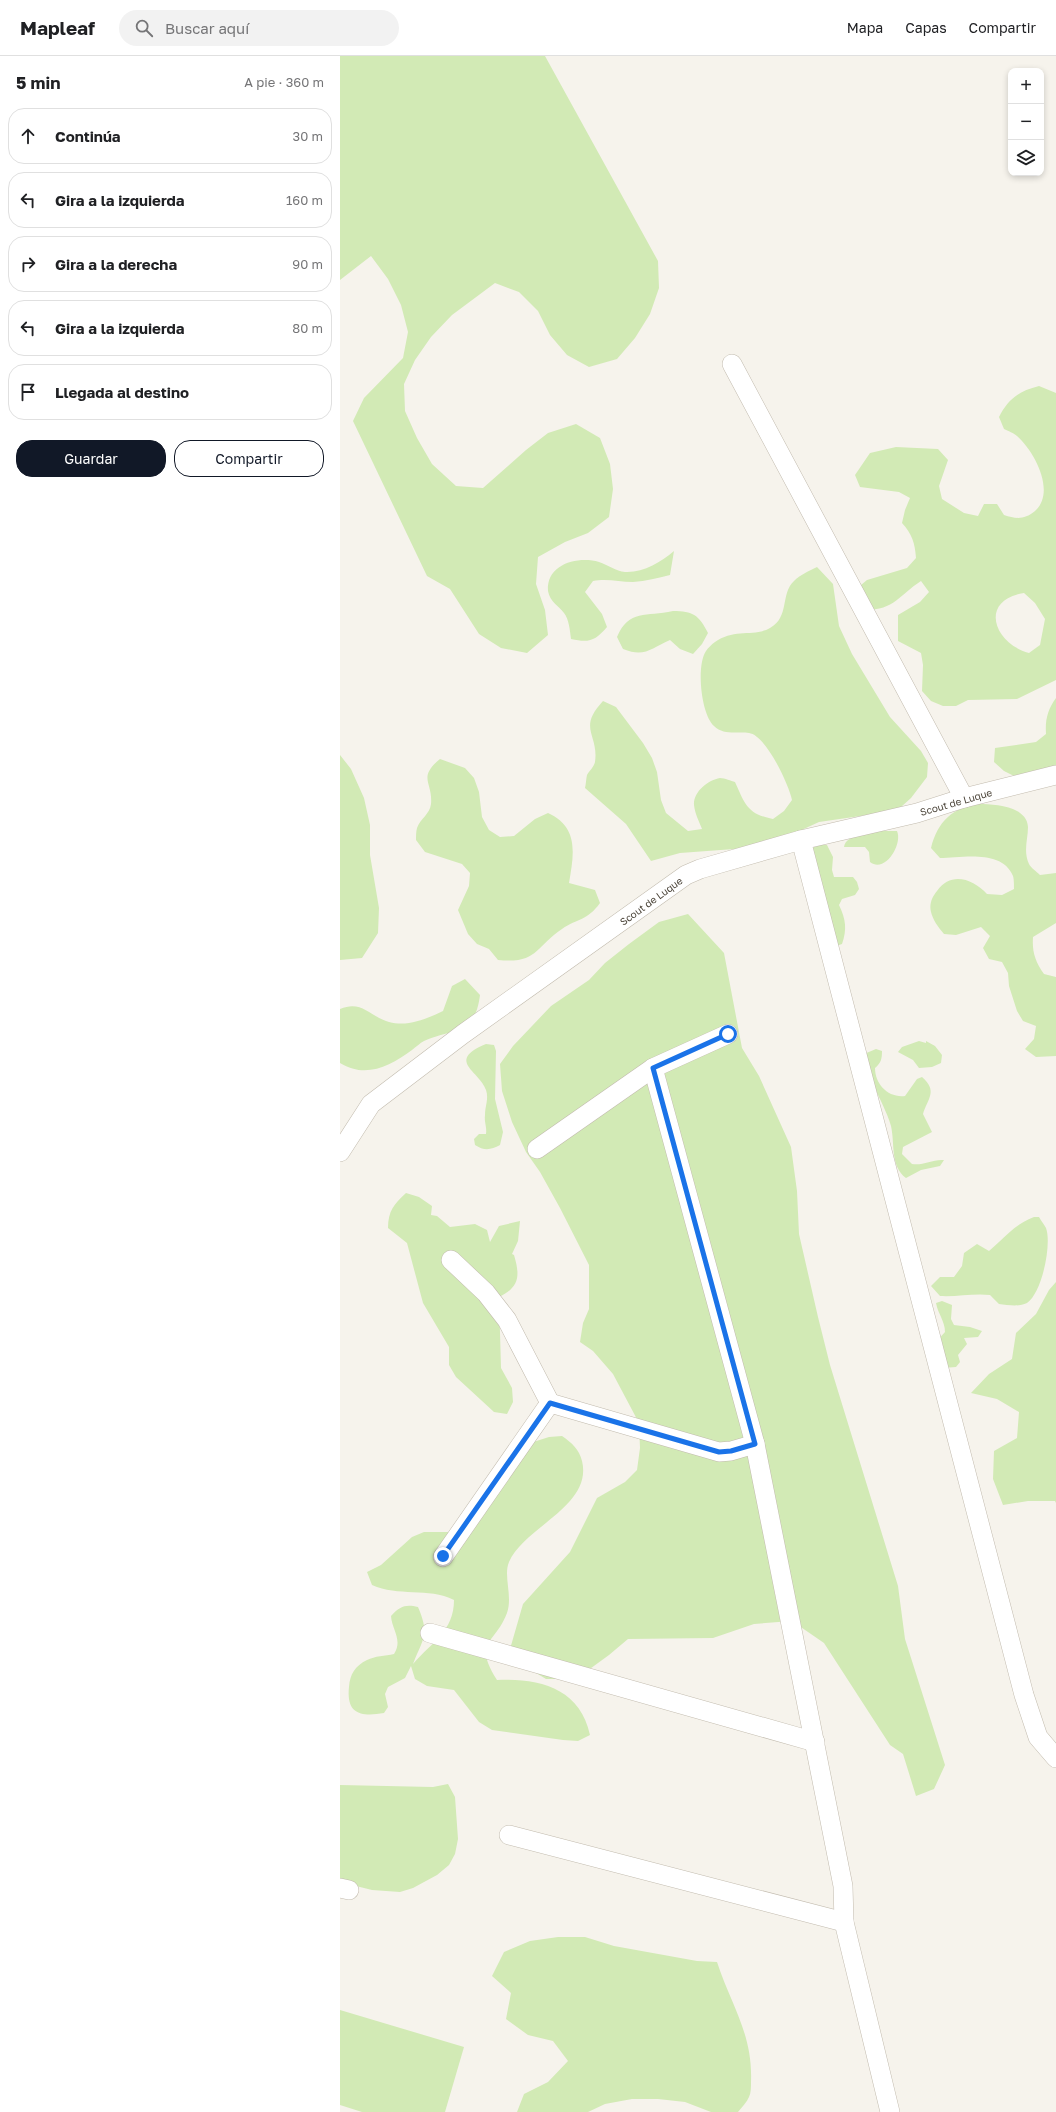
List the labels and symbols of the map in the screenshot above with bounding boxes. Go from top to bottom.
street label: Scout de Luque [919,786,994,818]
street label: Scout de Luque [617,874,685,928]
route start [719,1025,737,1043]
route end [434,1547,452,1565]

